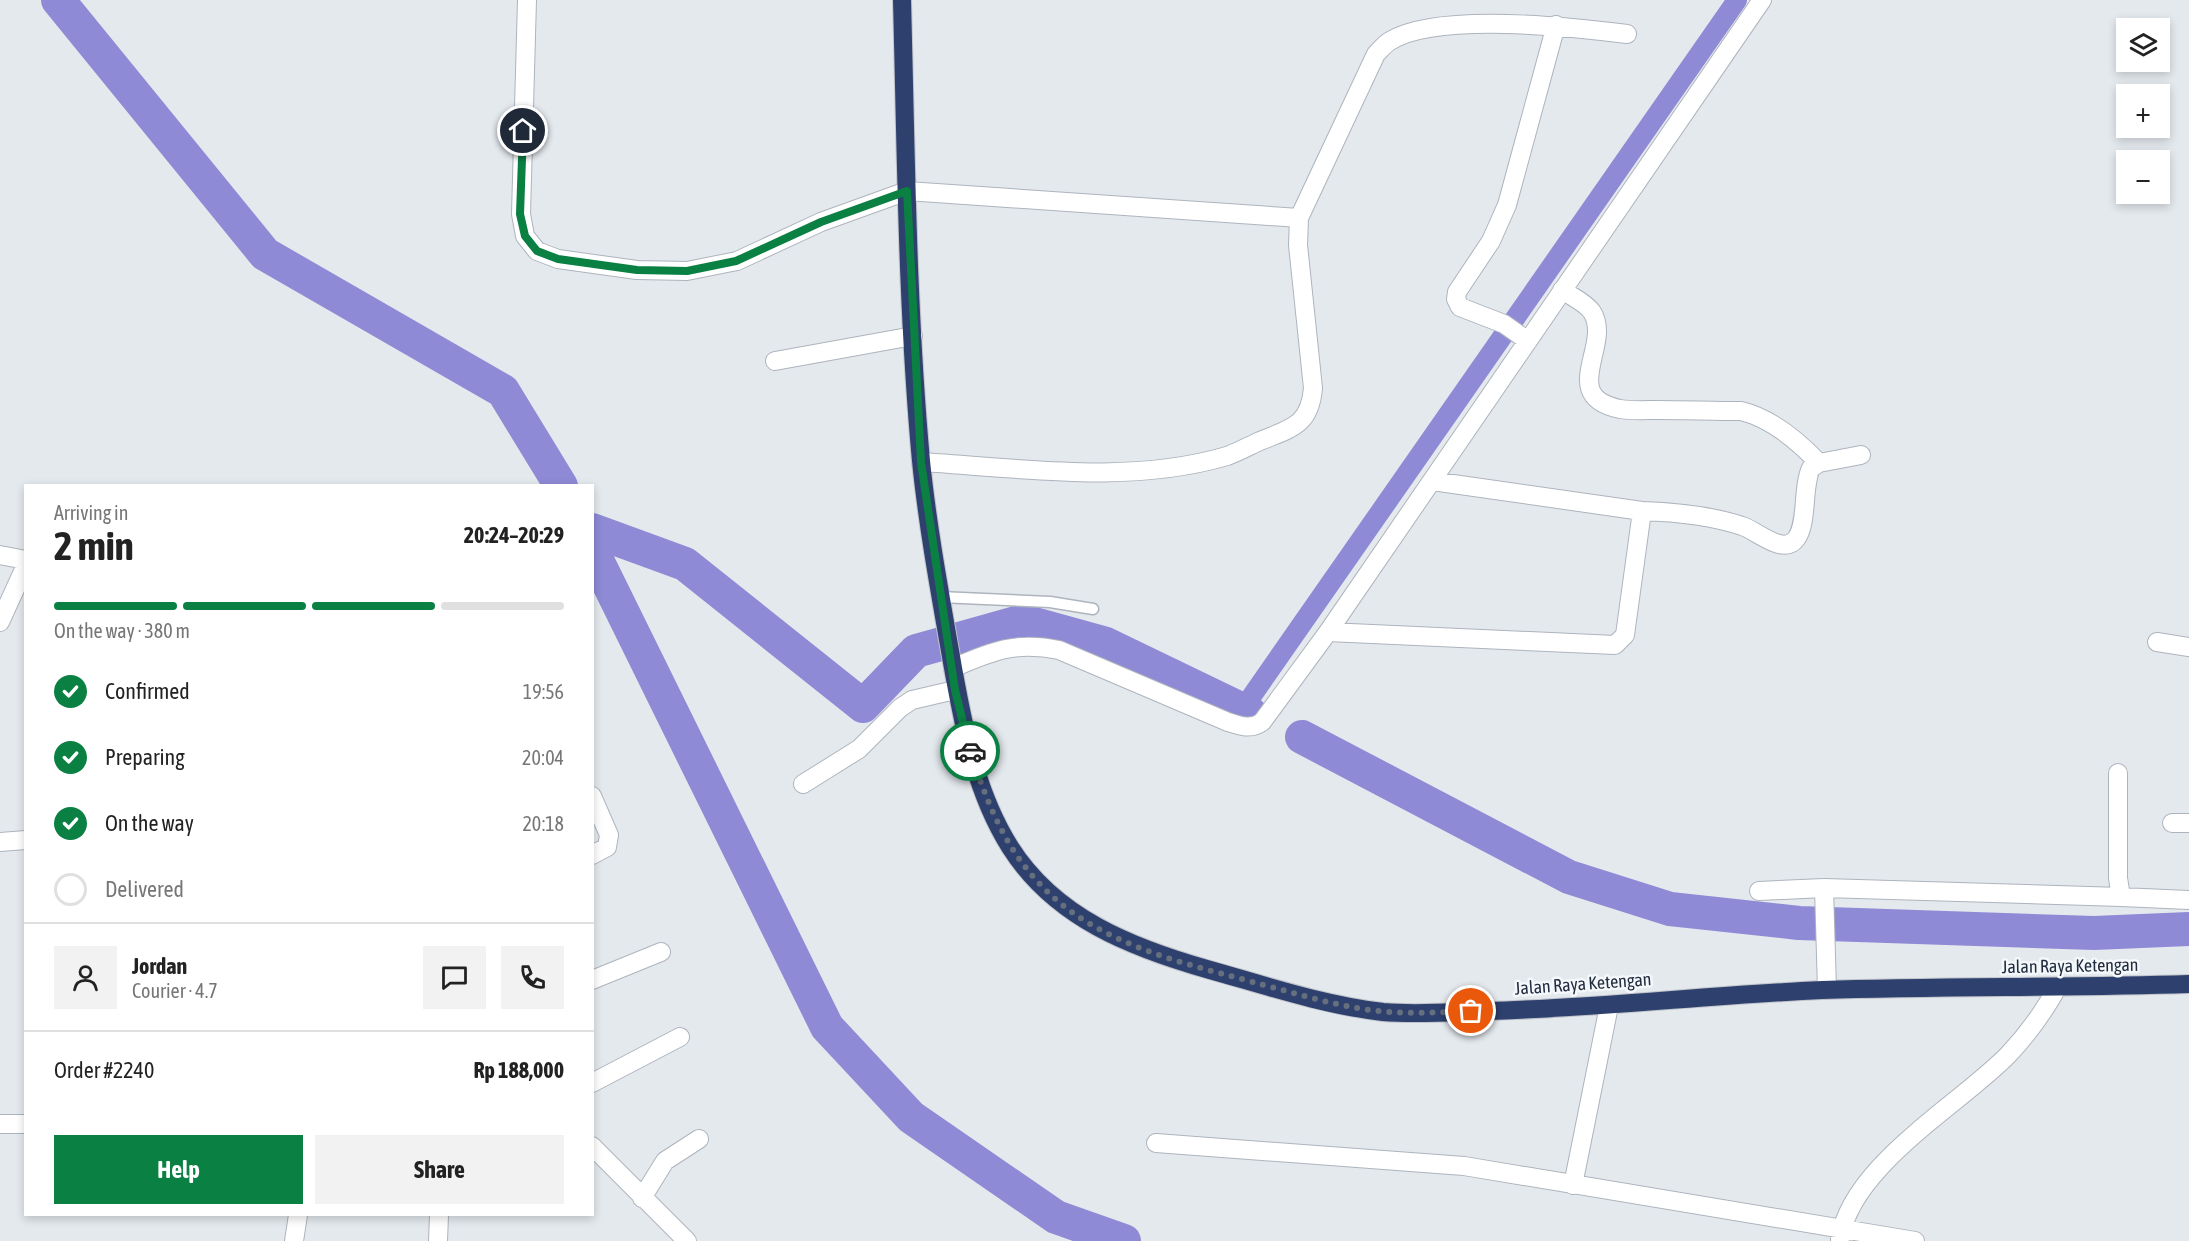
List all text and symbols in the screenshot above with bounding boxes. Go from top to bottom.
map controls [2116,18,2170,204]
button: layers [2116,18,2170,72]
button: + [2116,84,2170,138]
pin [497,105,548,156]
icon: home [506,114,539,147]
button: − [2116,150,2170,204]
text: Arriving in [54,501,128,524]
text: 20:24–20:29 [464,522,564,548]
text: 2 min [54,524,134,568]
text: On the way · 380 m [54,619,190,642]
icon: check [54,675,87,708]
text: Confirmed [105,678,190,704]
text: 19:56 [523,680,564,703]
courier [940,721,1000,781]
icon: car [954,735,987,768]
icon: check [54,741,87,774]
text: Preparing [105,744,185,770]
text: 20:04 [522,746,564,769]
icon: check [54,807,87,840]
text: On the way [105,810,194,836]
text: 20:18 [522,812,564,835]
text: Delivered [105,876,184,902]
button: person [54,946,117,1009]
button: chat [423,946,486,1009]
button: phone [501,946,564,1009]
text: Jordan [132,953,187,979]
street label: Jalan Raya Ketengan [2001,954,2139,977]
street label: Jalan Raya Ketengan [1514,968,1652,999]
text: Courier · 4.7 [132,979,218,1002]
pin [1445,985,1496,1036]
icon: bag [1454,994,1487,1027]
text: Order #2240 [54,1057,154,1083]
text: Rp 188,000 [474,1057,564,1083]
button: Help [54,1135,303,1204]
button: Share [315,1135,564,1204]

